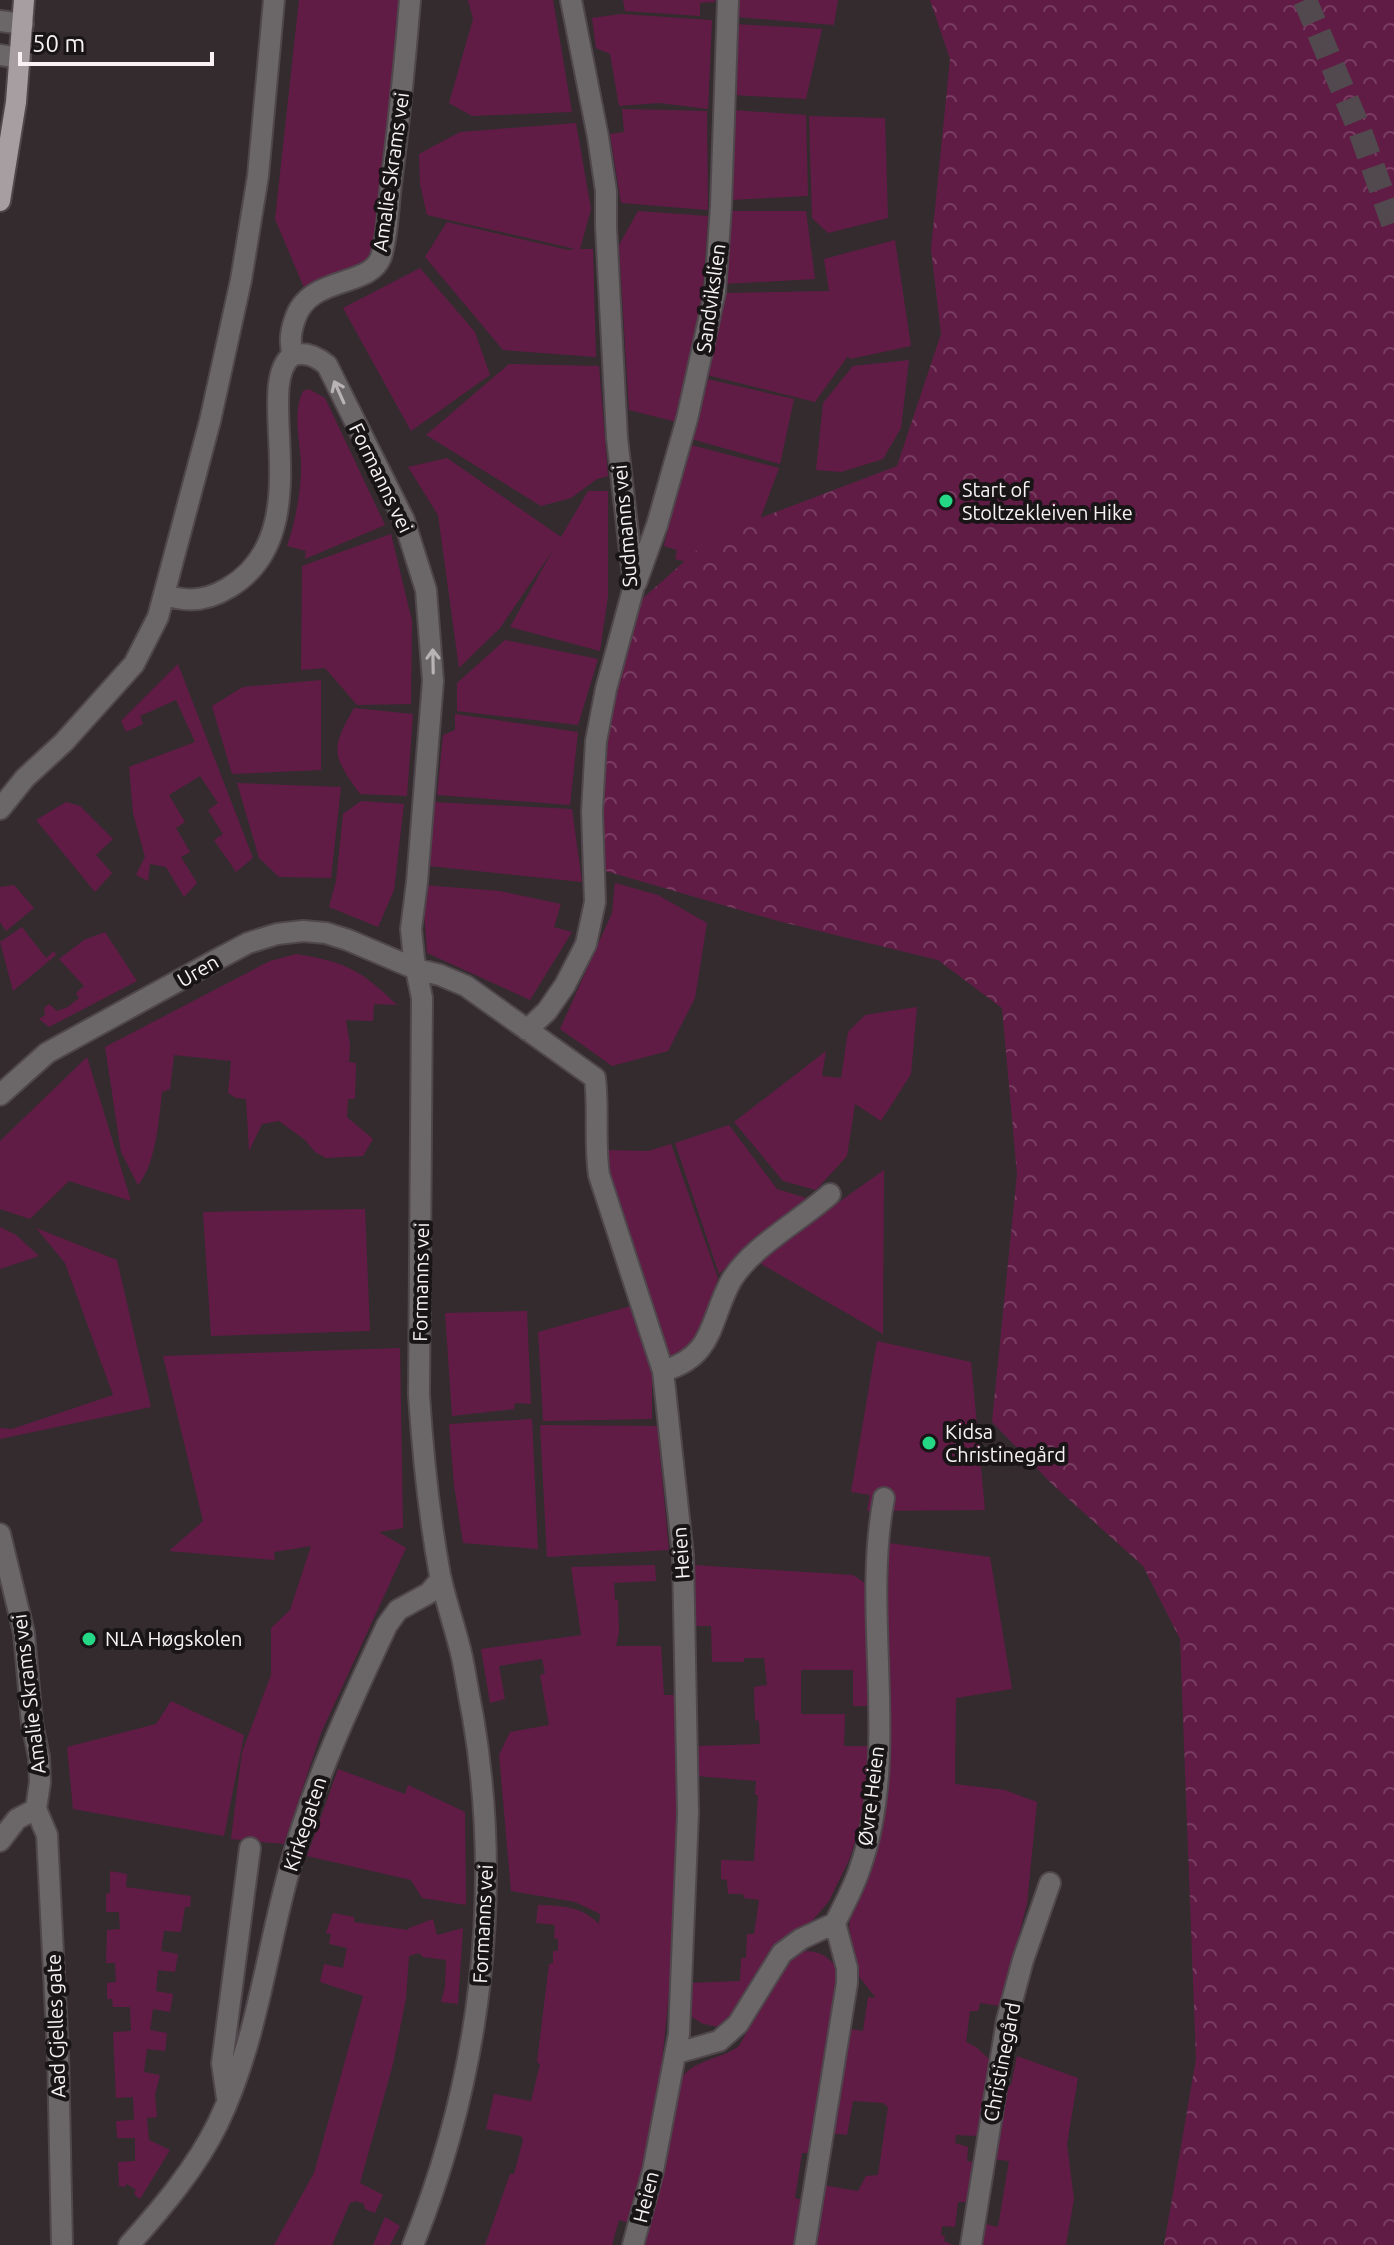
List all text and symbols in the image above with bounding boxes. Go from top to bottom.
scale bar [20,16,212,66]
text: 50 m [32,30,85,57]
street label: Amalie Skrams vei [368,91,413,253]
street label: Sandvikslien [691,242,730,354]
one-way arrow [331,380,346,405]
street label: Formanns vei [345,419,418,536]
street label: Sudmanns vei [608,464,641,588]
place label: Start of Stoltzekleiven Hike [962,478,1133,524]
marker: Start of Stoltzekleiven Hike [937,492,955,510]
one-way arrow [425,648,440,675]
street label: Uren [173,950,222,991]
street label: Formanns vei [408,1222,433,1342]
place label: Kidsa Christinegård [945,1420,1066,1466]
marker: Kidsa Christinegård [920,1434,938,1452]
street label: Heien [667,1526,694,1580]
street label: Amalie Skrams vei [7,1613,50,1775]
place label: NLA Høgskolen [105,1627,243,1650]
marker: NLA Høgskolen [80,1630,98,1648]
street label: Øvre Heien [853,1745,888,1847]
street label: Kirkegaten [278,1774,331,1874]
street label: Formanns vei [468,1864,497,1984]
street label: Aad Gjelles gate [41,1954,70,2098]
street label: Christinegård [979,2000,1024,2124]
street label: Heien [628,2169,663,2225]

